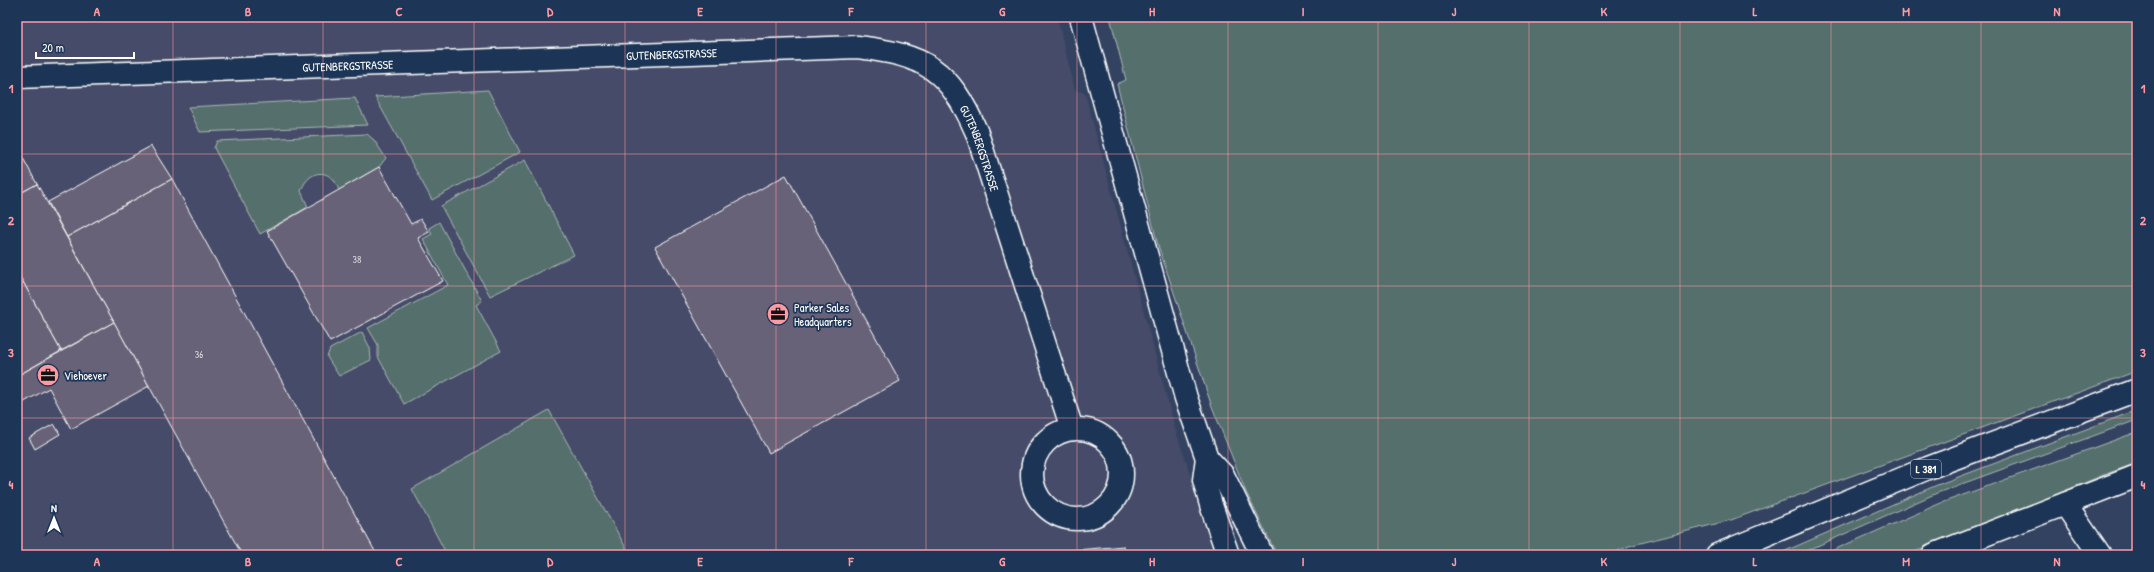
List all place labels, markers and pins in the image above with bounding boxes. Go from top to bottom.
place label: Parker Sales Headquarters [794,299,852,330]
office icon: Parker Sales Headquarters [765,301,791,327]
office icon: Viehoever [35,362,61,388]
place label: Viehoever [64,367,107,384]

